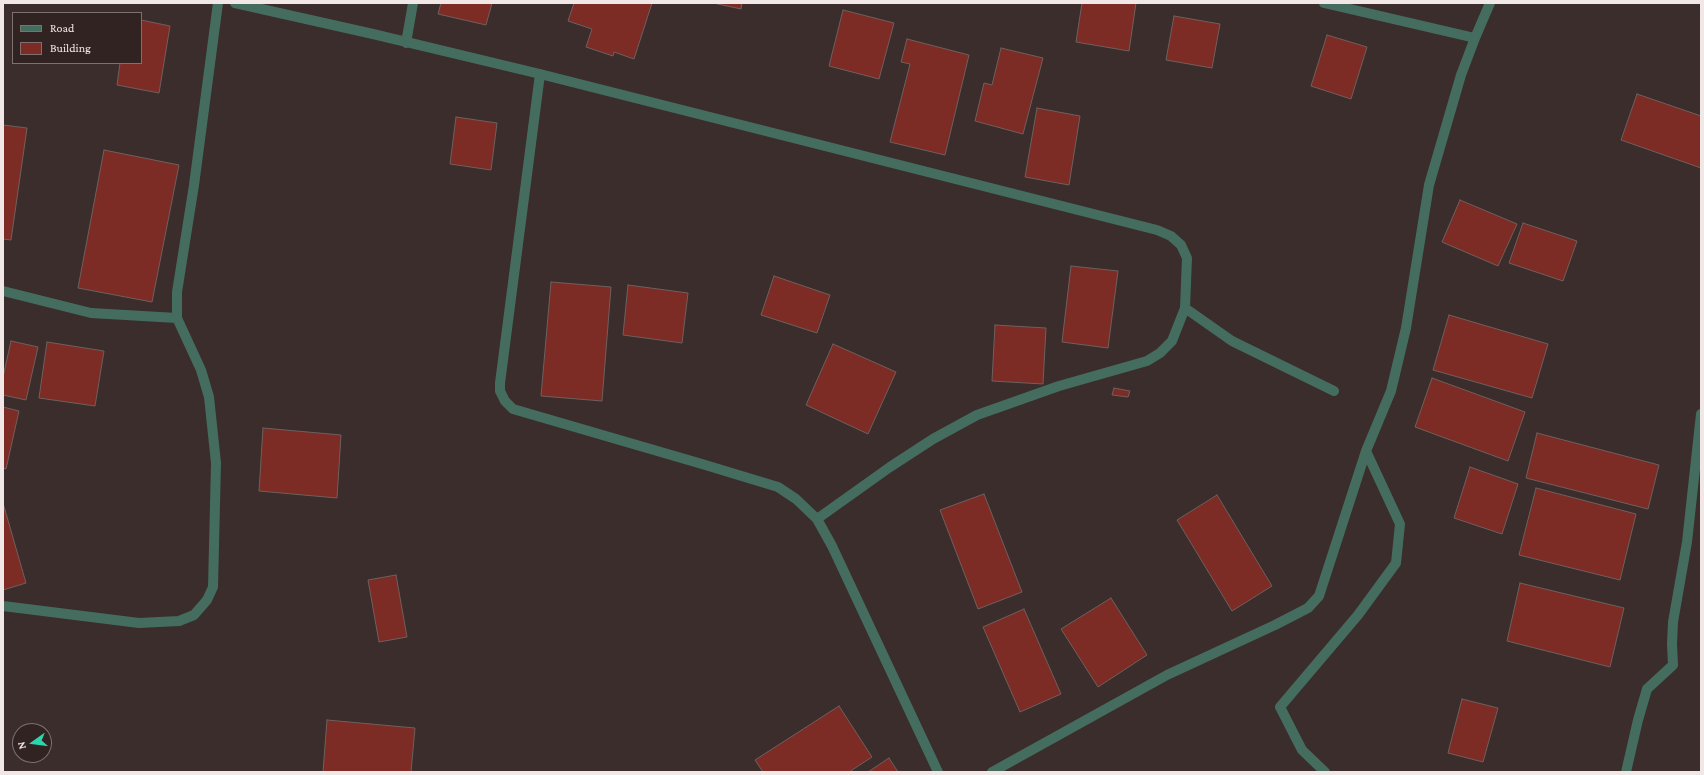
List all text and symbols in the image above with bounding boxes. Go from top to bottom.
legend [12,12,142,64]
text: Road [50,21,74,35]
text: Building [50,41,91,55]
north arrow [12,723,52,763]
text: N [15,741,28,751]

